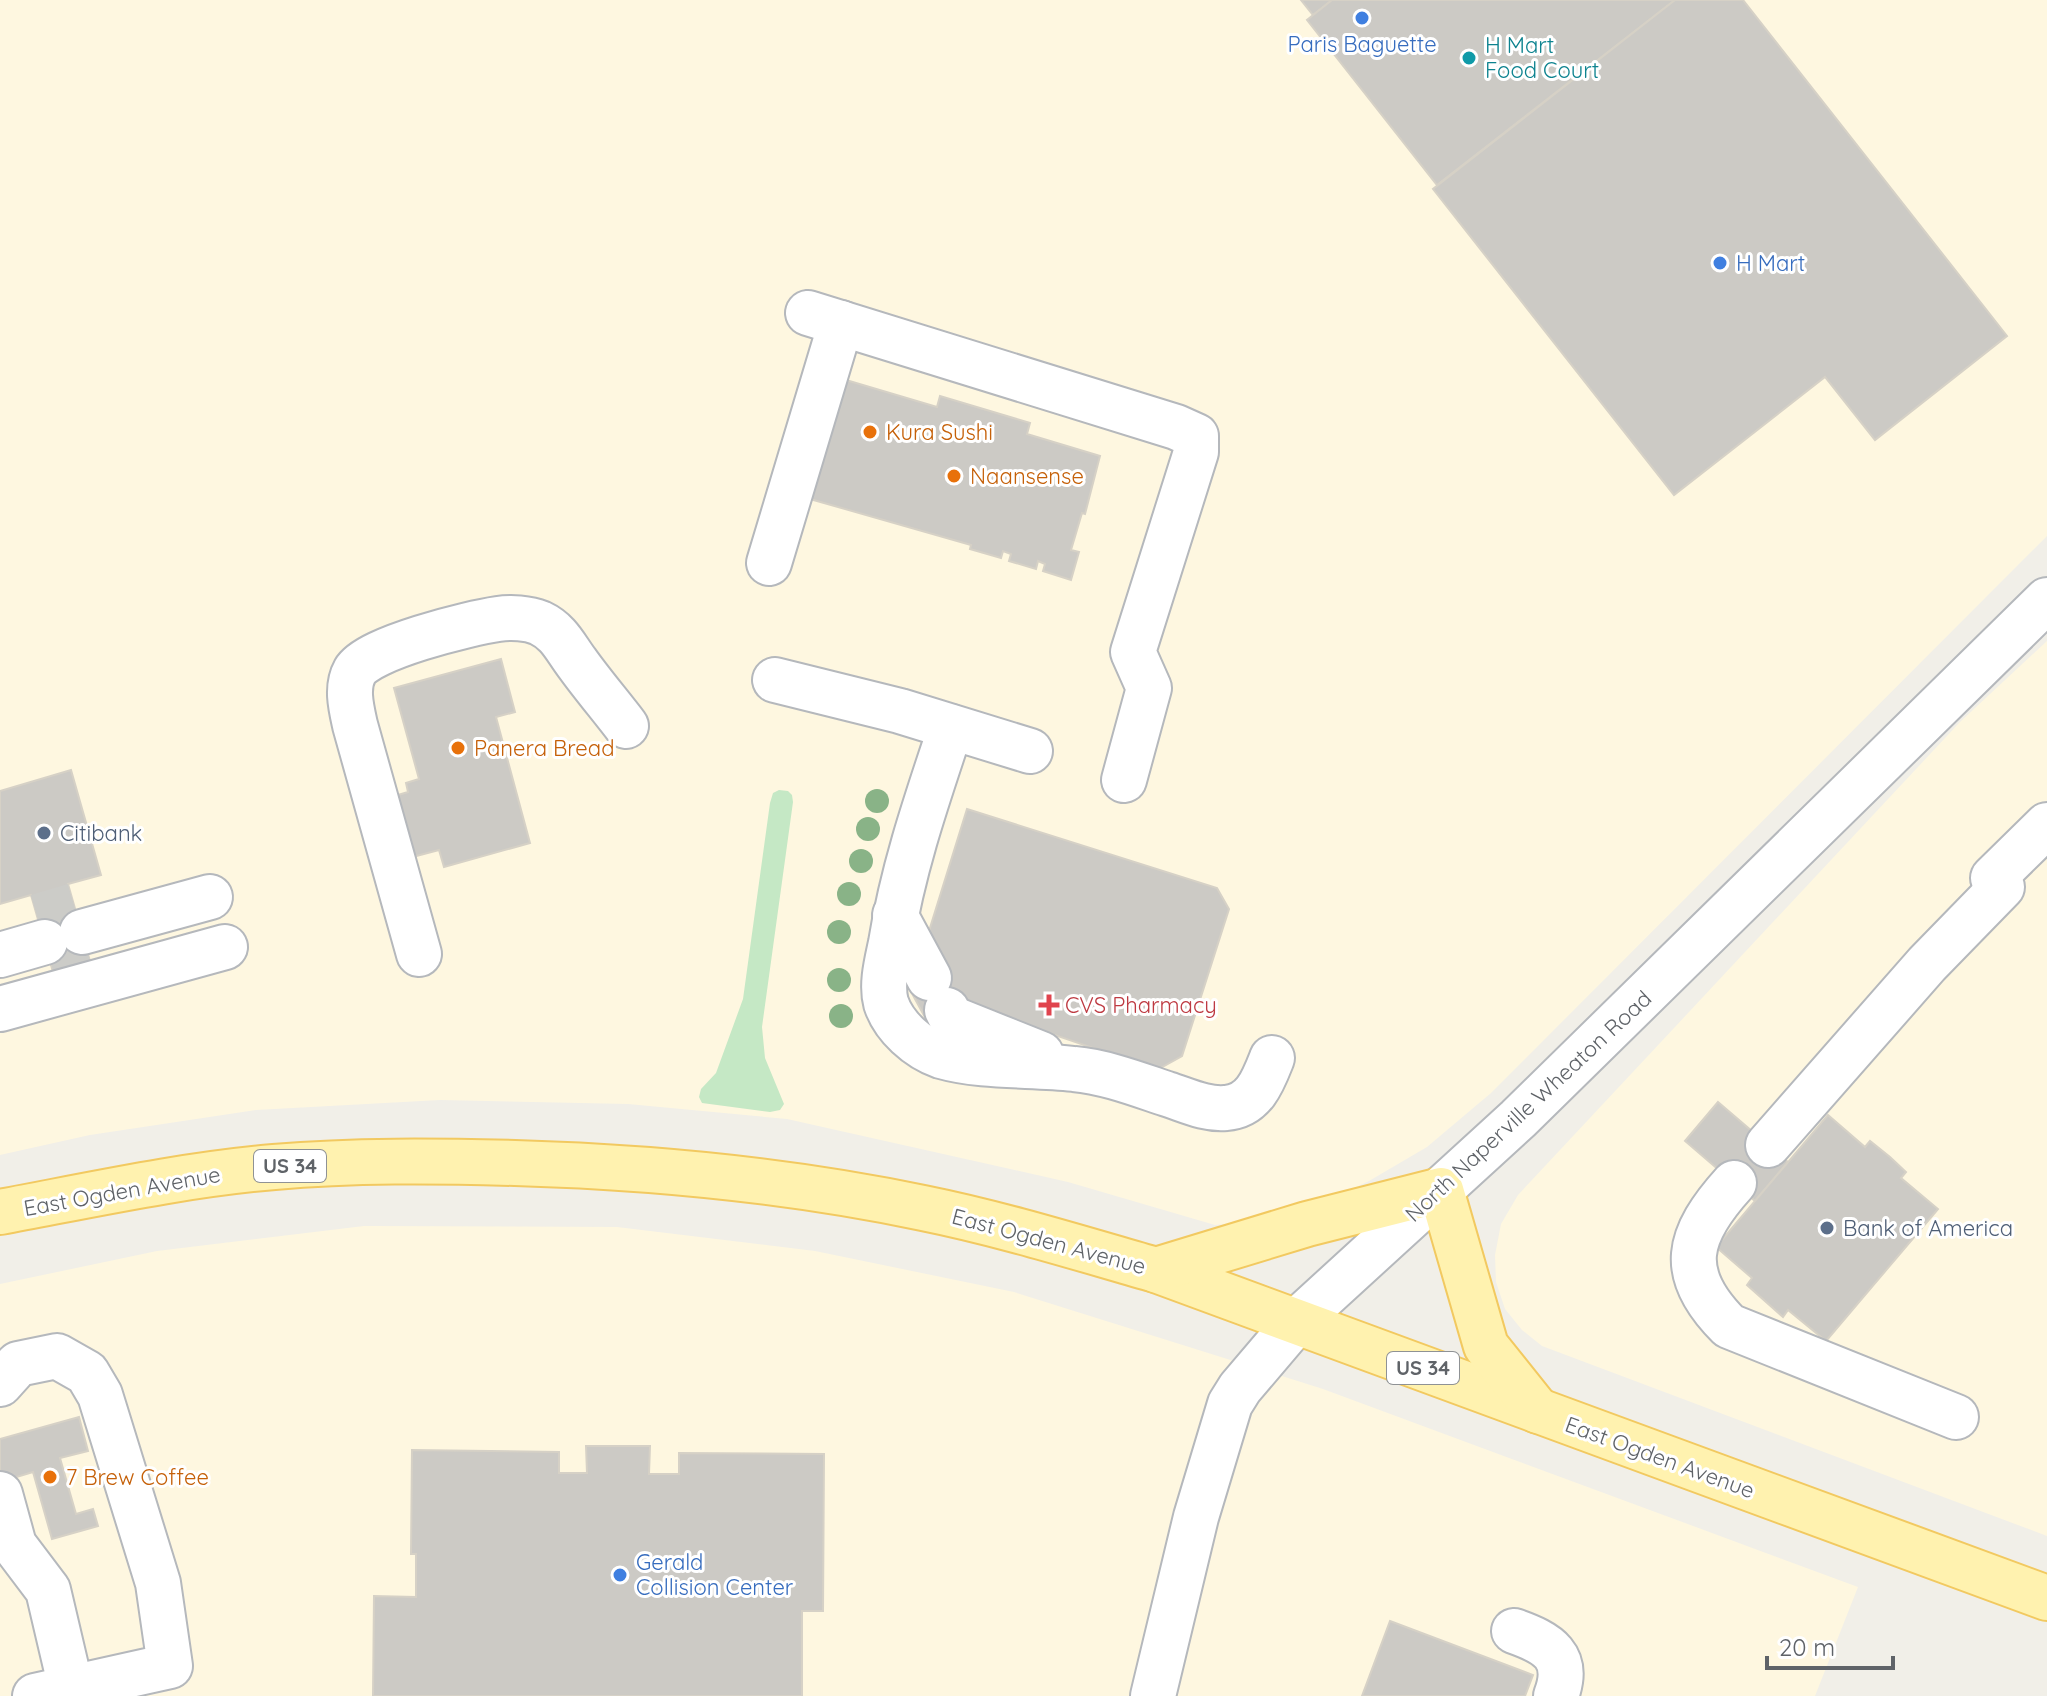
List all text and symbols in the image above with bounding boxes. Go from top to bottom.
marker: Paris Baguette [1353,9,1371,27]
place label: Paris Baguette [1287,30,1437,58]
place label: H Mart Food Court [1485,31,1599,84]
marker: H Mart Food Court [1460,49,1478,67]
place label: H Mart [1736,249,1805,277]
marker: H Mart [1711,254,1729,272]
place label: Kura Sushi [886,418,993,446]
marker: Kura Sushi [861,423,879,441]
place label: Naansense [970,462,1084,490]
marker: Naansense [945,467,963,485]
place label: Panera Bread [474,734,615,762]
marker: Panera Bread [449,739,467,757]
place label: Citibank [60,819,142,847]
marker: Citibank [35,824,53,842]
street label: North Naperville Wheaton Road [1399,984,1657,1228]
place label: CVS Pharmacy [1065,991,1217,1019]
marker: CVS Pharmacy [1040,996,1058,1014]
road number: US 34 [254,1150,326,1182]
street label: East Ogden Avenue [21,1160,223,1222]
street label: East Ogden Avenue [949,1202,1149,1280]
place label: Bank of America [1843,1214,2013,1242]
marker: Bank of America [1818,1219,1836,1237]
road number: US 34 [1387,1352,1459,1384]
street label: East Ogden Avenue [1561,1410,1759,1504]
place label: 7 Brew Coffee [66,1463,209,1491]
marker: 7 Brew Coffee [41,1468,59,1486]
place label: Gerald Collision Center [636,1548,794,1601]
marker: Gerald Collision Center [611,1566,629,1584]
scale bar [1767,1620,1893,1670]
text: 20 m [1779,1632,1835,1662]

